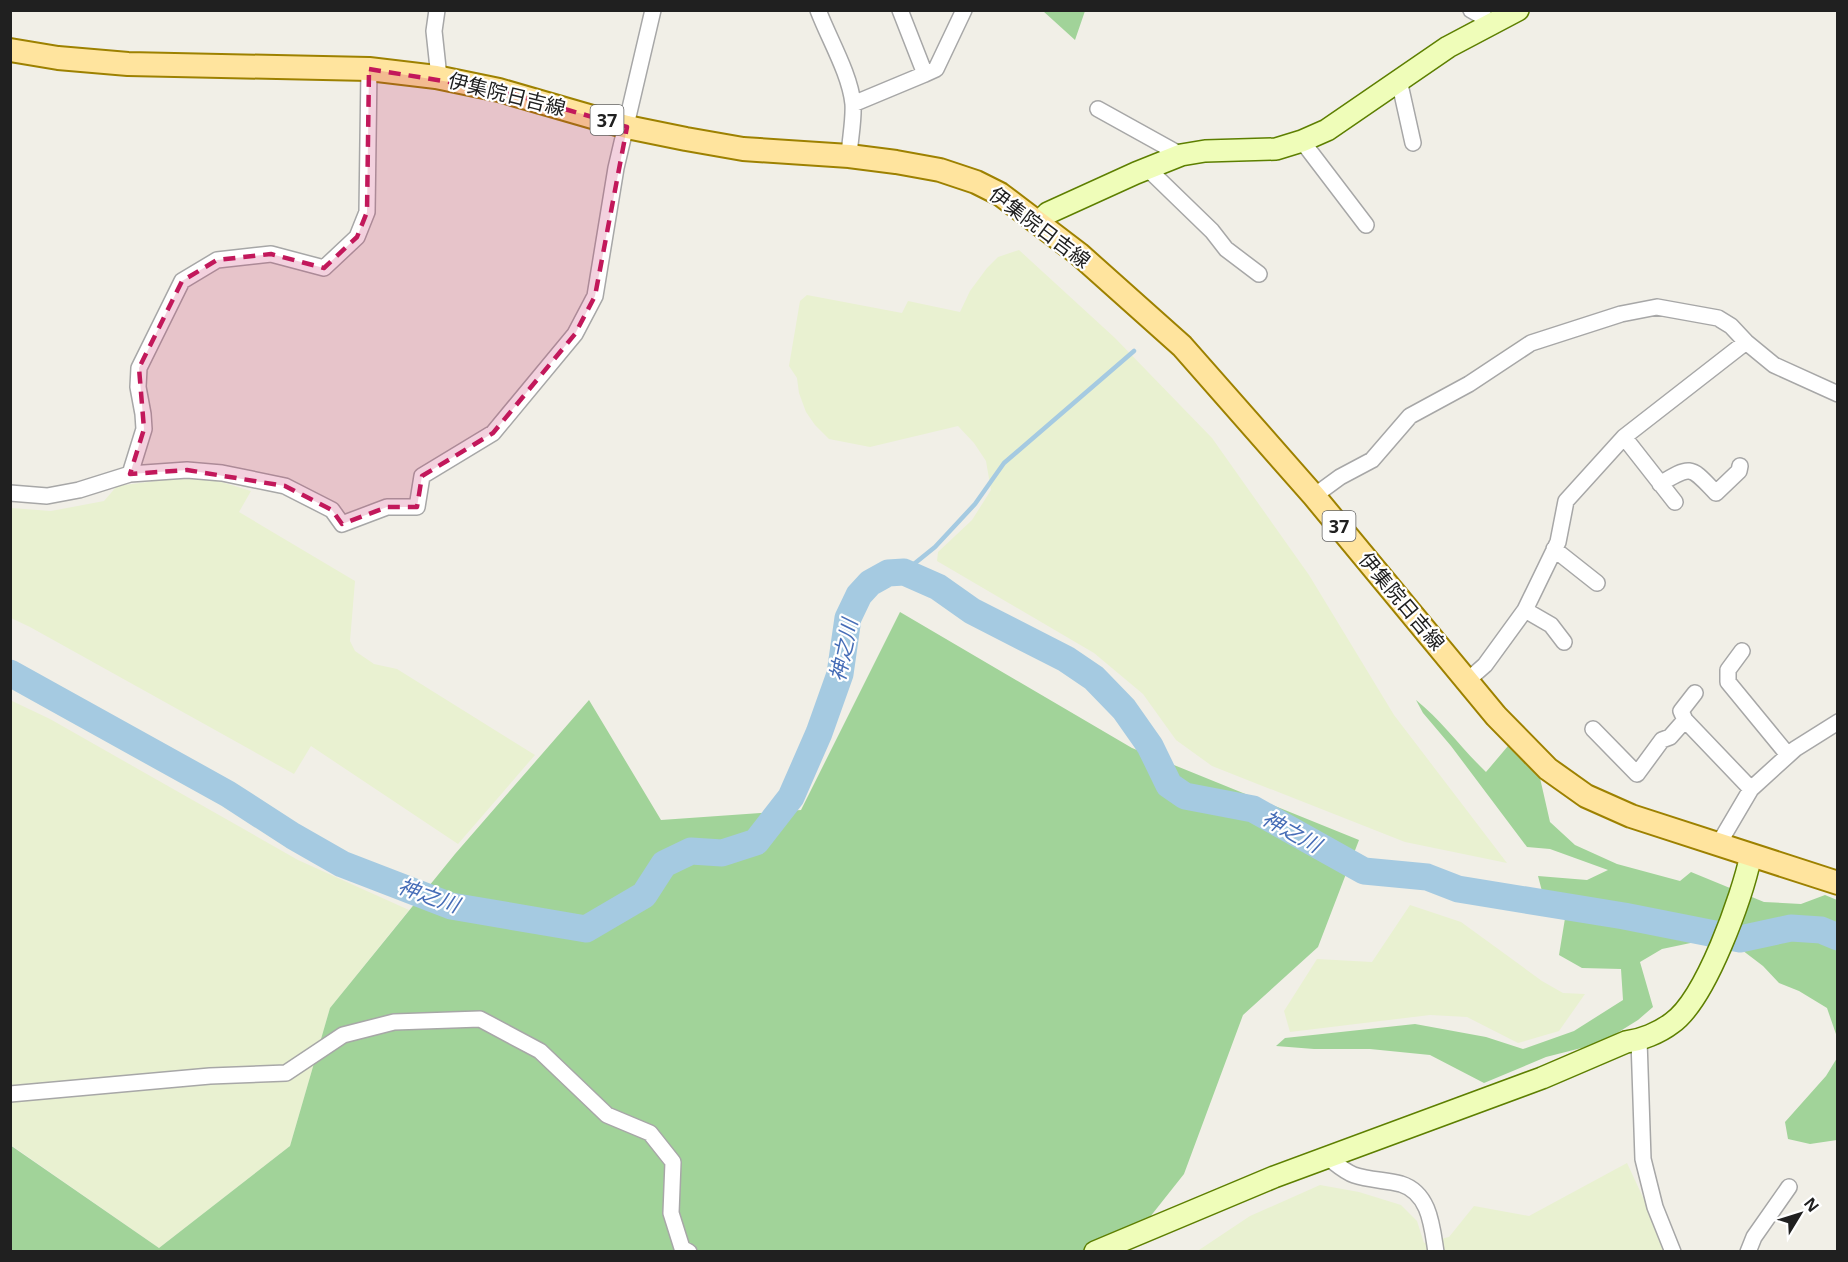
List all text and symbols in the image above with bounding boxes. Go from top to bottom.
street label: 伊集院日吉線 [446,66,568,122]
road number: 37 [590,105,624,135]
street label: 伊集院日吉線 [984,180,1096,274]
road number: 37 [1322,511,1356,541]
street label: 伊集院日吉線 [1353,546,1451,656]
water label: 神之川 [823,614,864,684]
water label: 神之川 [1258,803,1328,859]
water label: 神之川 [395,872,465,919]
north arrow [1770,1184,1830,1244]
text: N [1799,1193,1824,1217]

